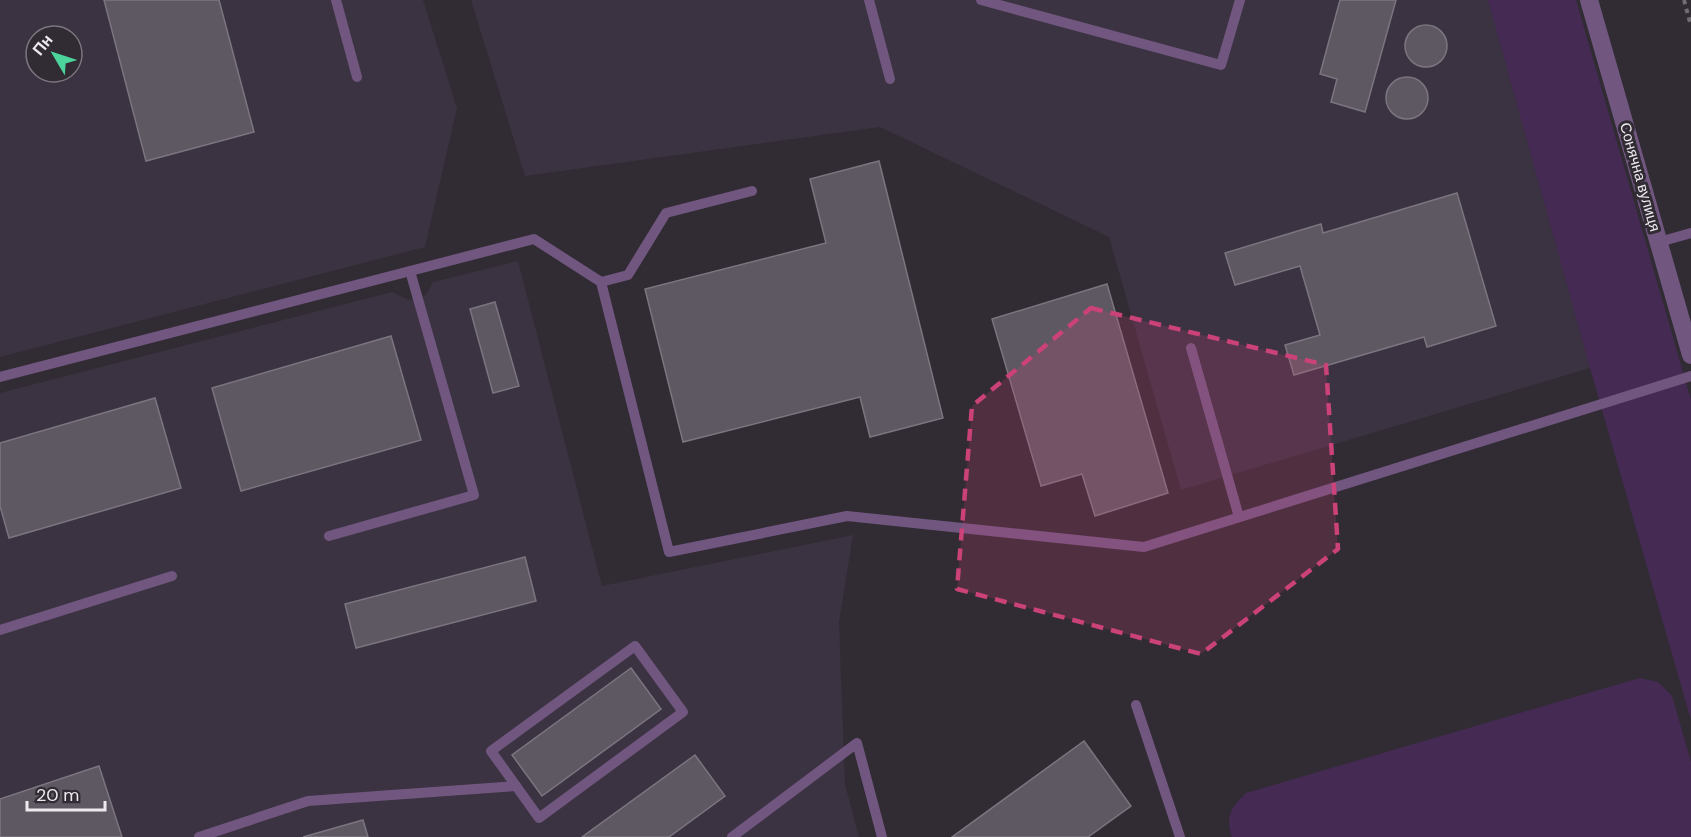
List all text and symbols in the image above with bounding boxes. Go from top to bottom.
north arrow [24,24,84,84]
text: Пн [28,30,58,60]
street label: Сонячна вулиця [1615,120,1665,234]
scale bar [27,774,105,812]
text: 20 m [36,783,79,807]

